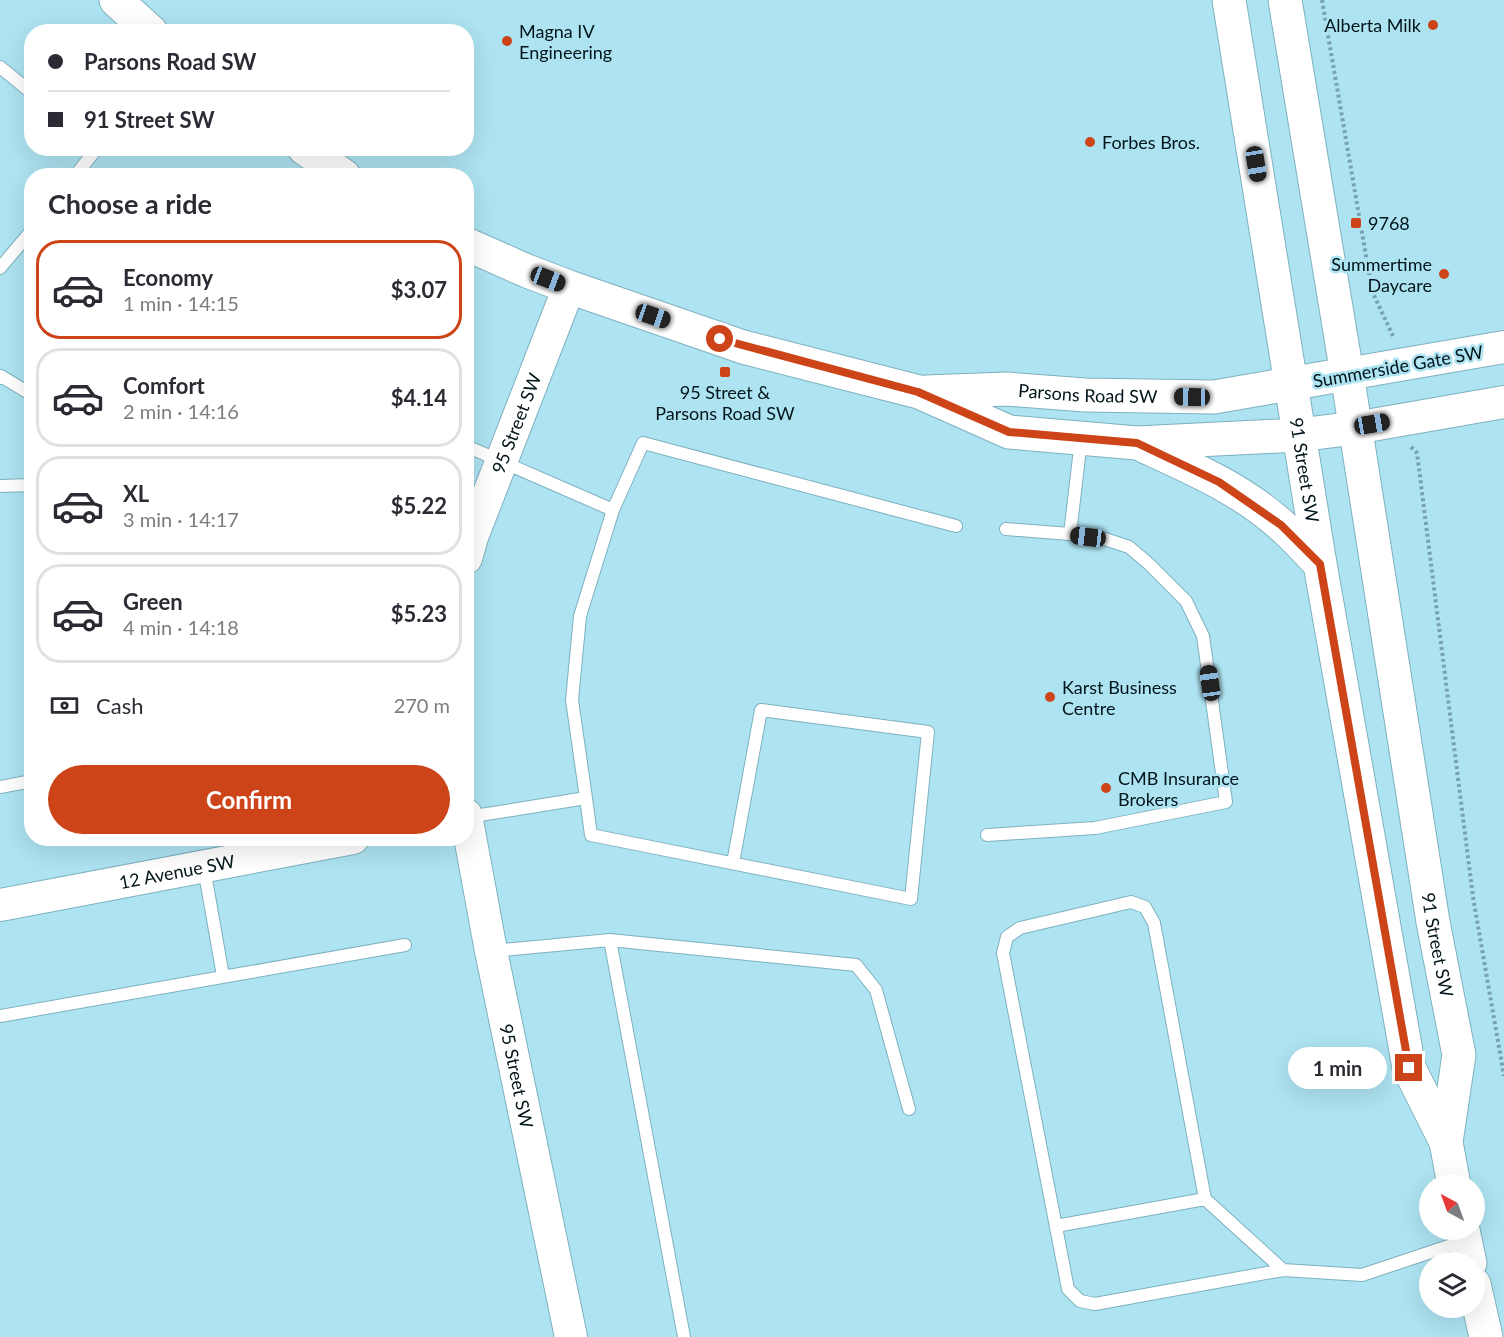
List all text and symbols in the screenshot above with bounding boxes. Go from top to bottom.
place label: Alberta Milk [1324,14,1422,36]
marker: Alberta Milk [1426,18,1440,32]
place label: Magna IV Engineering [519,20,612,63]
marker: Magna IV Engineering [500,34,514,48]
text: Parsons Road SW [84,48,256,75]
text: 91 Street SW [84,106,215,133]
place label: Forbes Bros. [1102,131,1200,153]
marker: Forbes Bros. [1083,135,1097,149]
car [1244,145,1268,183]
text: Choose a ride [48,187,212,220]
place label: 9768 [1368,212,1410,234]
marker: 9768 [1349,216,1363,230]
place label: Summertime Daycare [1331,253,1432,296]
icon: car [51,263,105,317]
text: Economy [123,264,213,291]
car [528,264,568,294]
marker: Summertime Daycare [1437,267,1451,281]
text: $3.07 [391,276,447,303]
text: 1 min · 14:15 [123,291,239,315]
car [633,302,673,330]
route start [706,325,733,352]
street label: Summerside Gate SW [1311,340,1485,392]
marker: 95 Street & Parsons Road SW [718,365,732,379]
street label: 95 Street SW [487,369,546,476]
icon: car [51,371,105,425]
text: Comfort [123,372,205,399]
street label: Parsons Road SW [1017,379,1158,407]
place label: 95 Street & Parsons Road SW [655,381,795,424]
text: $4.14 [391,384,447,411]
car [1174,388,1210,406]
text: 2 min · 14:16 [123,399,239,423]
car [1353,412,1391,436]
street label: 91 Street SW [1286,416,1324,524]
icon: car [51,479,105,533]
text: XL [123,480,149,507]
text: $5.22 [391,492,447,519]
text: 3 min · 14:17 [123,507,239,531]
car [1069,526,1107,548]
icon: car [51,587,105,641]
text: Green [123,588,183,615]
text: $5.23 [391,600,447,627]
text: 4 min · 14:18 [123,615,239,639]
car [1199,664,1221,702]
place label: Karst Business Centre [1062,676,1177,719]
icon: cash [48,689,81,722]
marker: Karst Business Centre [1043,690,1057,704]
text: Cash [96,692,143,719]
text: 270 m [394,693,450,717]
button: Confirm [48,765,450,834]
place label: CMB Insurance Brokers [1118,767,1239,810]
marker: CMB Insurance Brokers [1099,781,1113,795]
street label: 12 Avenue SW [117,850,237,893]
street label: 91 Street SW [1418,891,1458,999]
street label: 95 Street SW [495,1022,539,1131]
callout: 1 min [1289,1047,1388,1089]
route end [1395,1054,1422,1081]
text: 1 min [1313,1056,1362,1080]
north arrow [1419,1174,1485,1240]
map controls [1419,1174,1485,1318]
button: layers [1419,1252,1485,1318]

